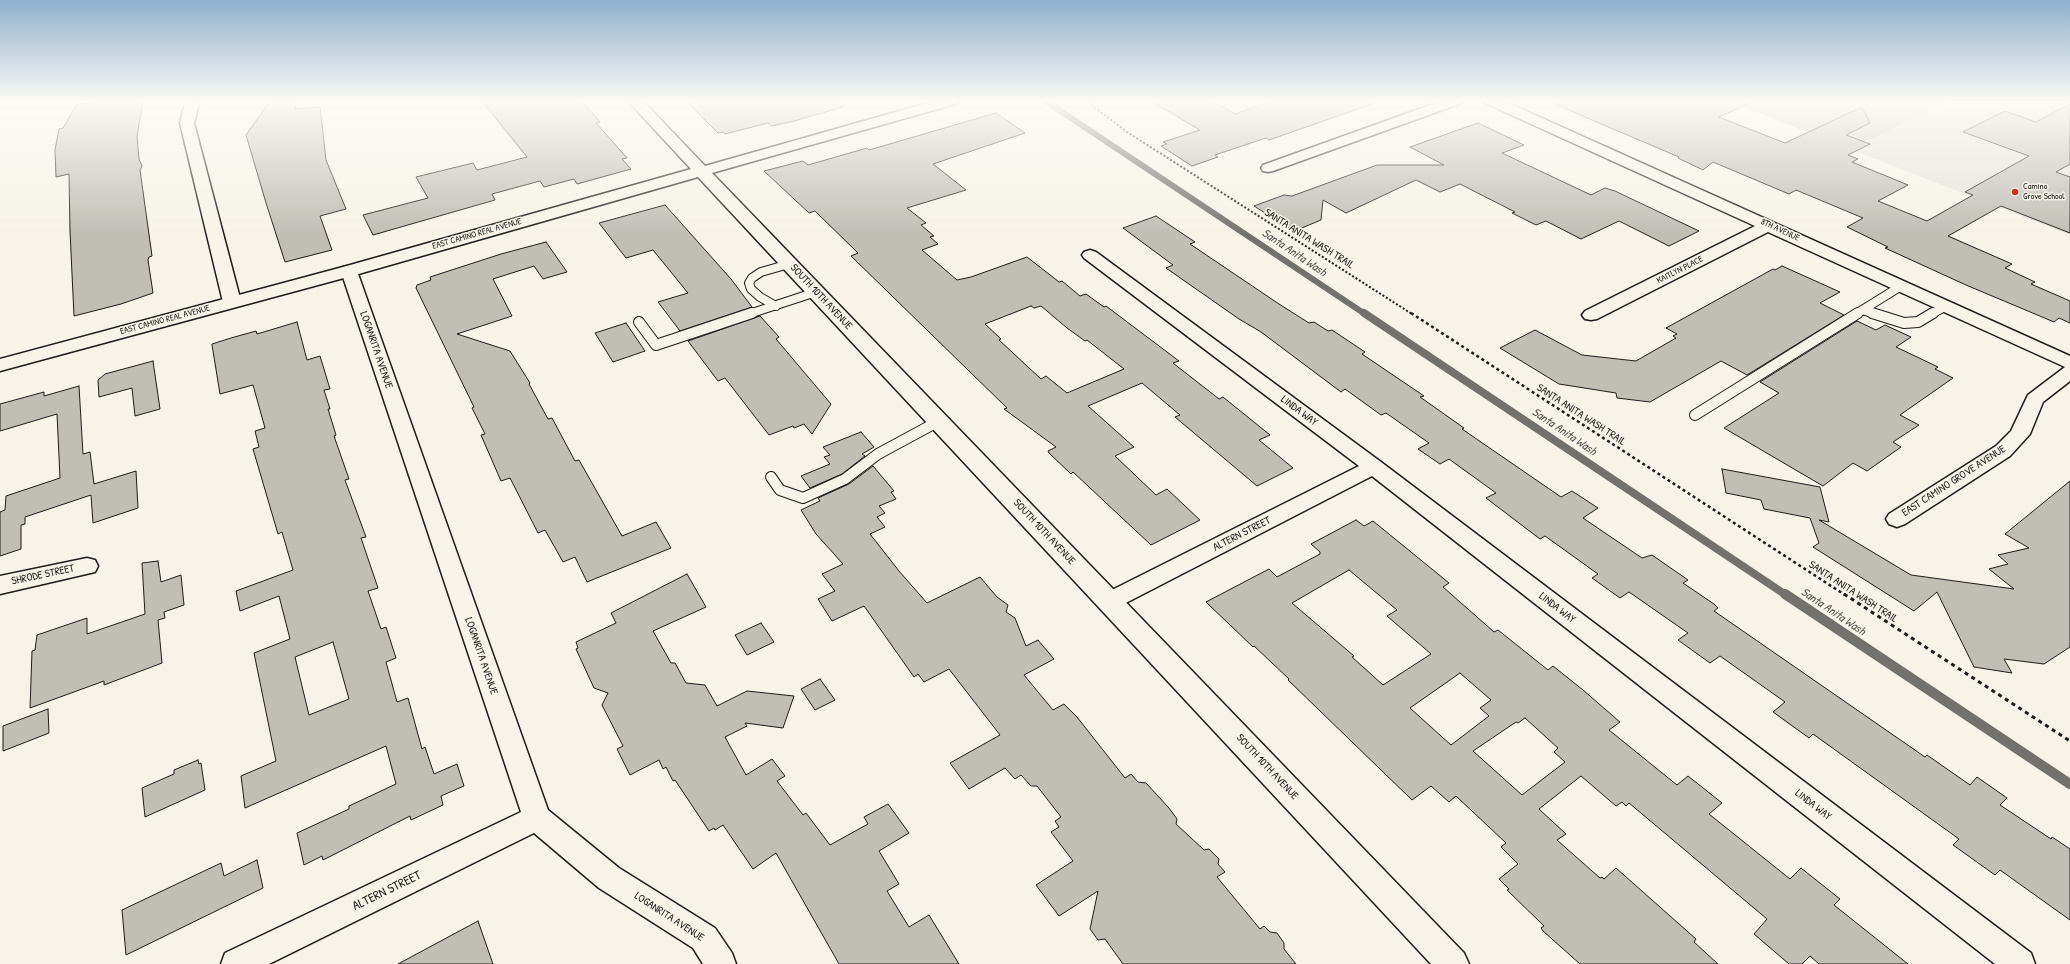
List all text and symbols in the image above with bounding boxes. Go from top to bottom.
place label: Camino Grove School [2023,182,2065,203]
marker: Camino Grove School [2010,187,2020,197]
street label: SANTA ANITA WASH TRAIL [1262,206,1356,272]
street label: EAST CAMINO REAL AVENUE [431,216,523,252]
street label: 8TH AVENUE [1759,216,1801,244]
water label: Santa Anita Wash [1259,226,1329,280]
street label: KAITLYN PLACE [1655,254,1705,286]
street label: SOUTH 10TH AVENUE [787,261,855,333]
street label: EAST CAMINO REAL AVENUE [119,303,211,337]
street label: LOGANRITA AVENUE [357,310,395,390]
street label: SANTA ANITA WASH TRAIL [1534,381,1628,449]
street label: LINDA WAY [1278,393,1320,429]
water label: Santa Anita Wash [1529,405,1599,459]
street label: EAST CAMINO GROVE AVENUE [1900,442,2008,520]
street label: SOUTH 10TH AVENUE [1010,496,1078,568]
street label: ALTERN STREET [1211,514,1273,554]
street label: SANTA ANITA WASH TRAIL [1806,558,1900,626]
street label: SHRODE STREET [10,562,76,588]
water label: Santa Anita Wash [1798,585,1868,639]
street label: LINDA WAY [1536,590,1578,626]
street label: LOGANRITA AVENUE [462,616,500,696]
street label: SOUTH 10TH AVENUE [1233,731,1301,803]
street label: LINDA WAY [1792,787,1834,823]
street label: ALTERN STREET [350,868,424,914]
street label: LOGANRITA AVENUE [632,890,706,944]

